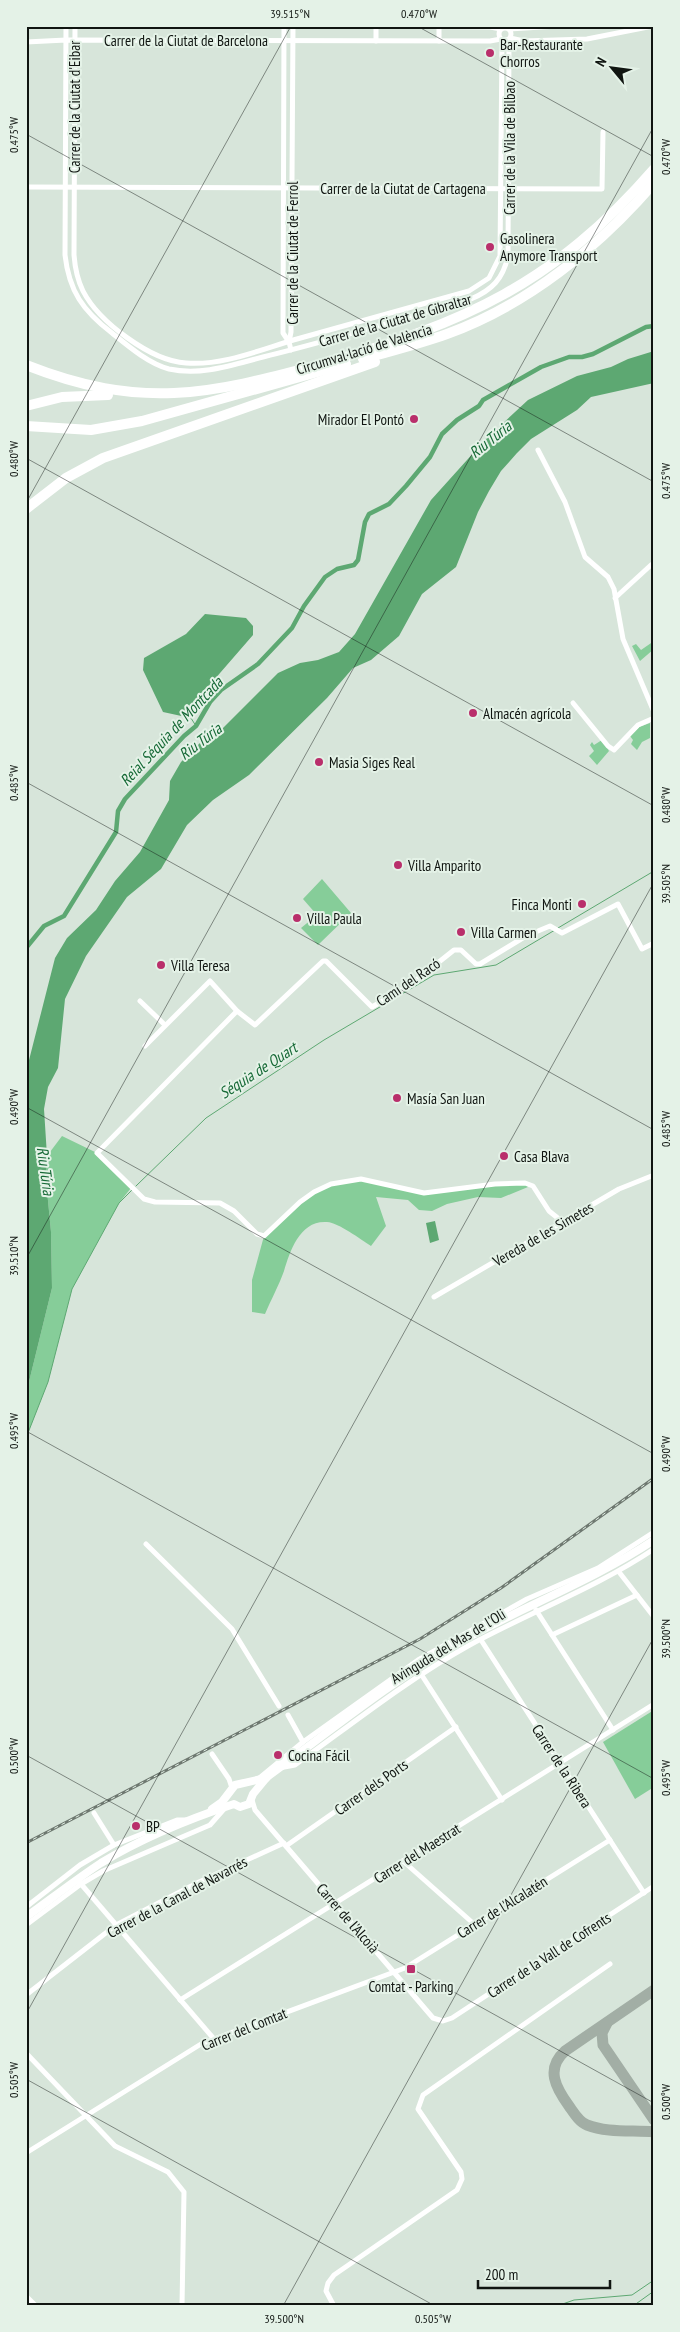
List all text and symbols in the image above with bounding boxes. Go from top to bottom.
text: 39.515°N [270,6,310,21]
text: 0.470°W [401,6,437,21]
street label: Carrer de la Ciutat de Barcelona [104,31,268,50]
place label: Bar-Restaurante Chorros [500,35,583,71]
street label: Carrer de la Ciutat d'Eibar [65,40,84,173]
north arrow [588,42,638,92]
marker: Bar-Restaurante Chorros [484,47,496,59]
text: N [591,54,610,69]
street label: Carrer de la Vila de Bilbao [500,81,519,215]
text: 0.475°W [6,117,21,153]
text: 0.470°W [658,139,673,175]
street label: Carrer de la Ciutat de Cartagena [320,179,486,198]
street label: Carrer de la Ciutat de Ferrol [283,181,302,325]
place label: Gasolinera Anymore Transport [500,229,597,265]
marker: Gasolinera Anymore Transport [484,241,496,253]
street label: Carrer de la Ciutat de Gibraltar [317,289,474,351]
street label: Circumval·lació de València [294,319,434,379]
place label: Mirador El Pontó [318,410,404,429]
marker: Mirador El Pontó [408,413,420,425]
water label: Riu Túria [465,415,516,462]
text: 0.480°W [6,441,21,477]
text: 0.475°W [658,463,673,499]
water label: Reial Séquia de Montcada [115,671,228,790]
place label: Almacén agrícola [483,704,571,723]
marker: Almacén agrícola [467,707,479,719]
water label: Riu Túria [175,717,227,764]
place label: Masia Siges Real [329,753,415,772]
marker: Masia Siges Real [313,756,325,768]
text: 0.485°W [6,765,21,801]
text: 0.480°W [658,787,673,823]
place label: Villa Amparito [407,856,481,875]
marker: Villa Amparito [392,859,404,871]
text: 39.505°N [658,864,673,904]
place label: Finca Monti [511,895,572,914]
marker: Finca Monti [576,898,588,910]
place label: Villa Paula [306,909,362,928]
marker: Villa Paula [291,912,303,924]
place label: Villa Carmen [470,923,537,942]
marker: Villa Carmen [455,926,467,938]
street label: Camí del Racó [372,954,444,1010]
place label: Villa Teresa [170,956,230,975]
marker: Villa Teresa [155,959,167,971]
water label: Séquia de Quart [215,1037,302,1103]
text: 0.490°W [6,1089,21,1125]
place label: Masía San Juan [407,1089,485,1108]
marker: Masía San Juan [391,1092,403,1104]
text: 0.485°W [658,1111,673,1147]
water label: Riu Túria [33,1146,59,1198]
place label: Casa Blava [514,1147,569,1166]
marker: Casa Blava [498,1150,510,1162]
street label: Vereda de les Simetes [488,1197,597,1271]
text: 39.510°N [6,1236,21,1276]
text: 0.495°W [6,1413,21,1449]
text: 0.490°W [658,1436,673,1472]
street label: Avinguda del Mas de l'Oli [387,1604,509,1688]
text: 39.500°N [658,1619,673,1659]
street label: Carrer de la Ribera [528,1720,596,1812]
text: 0.500°W [6,1738,21,1774]
place label: Cocina Fácil [288,1746,350,1765]
marker: Cocina Fácil [272,1749,284,1761]
street label: Carrer dels Ports [331,1755,411,1819]
text: 0.495°W [658,1760,673,1796]
place label: BP [146,1817,160,1836]
street label: Carrer del Maestrat [370,1819,464,1887]
marker: BP [130,1820,142,1832]
street label: Carrer de la Canal de Navarrés [104,1852,250,1942]
street label: Carrer de l'Alcalatén [453,1872,551,1942]
street label: Carrer de l'Alcoià [312,1879,384,1957]
street label: Carrer de la Vall de Cofrents [484,1908,614,2002]
marker: Comtat - Parking [405,1963,417,1975]
place label: Comtat - Parking [368,1977,454,1996]
street label: Carrer del Comtat [198,2003,290,2055]
text: 0.505°W [6,2062,21,2098]
text: 0.500°W [658,2084,673,2120]
scale bar [478,2257,610,2289]
text: 200 m [485,2265,518,2284]
text: 39.500°N [264,2311,304,2326]
text: 0.505°W [415,2311,451,2326]

